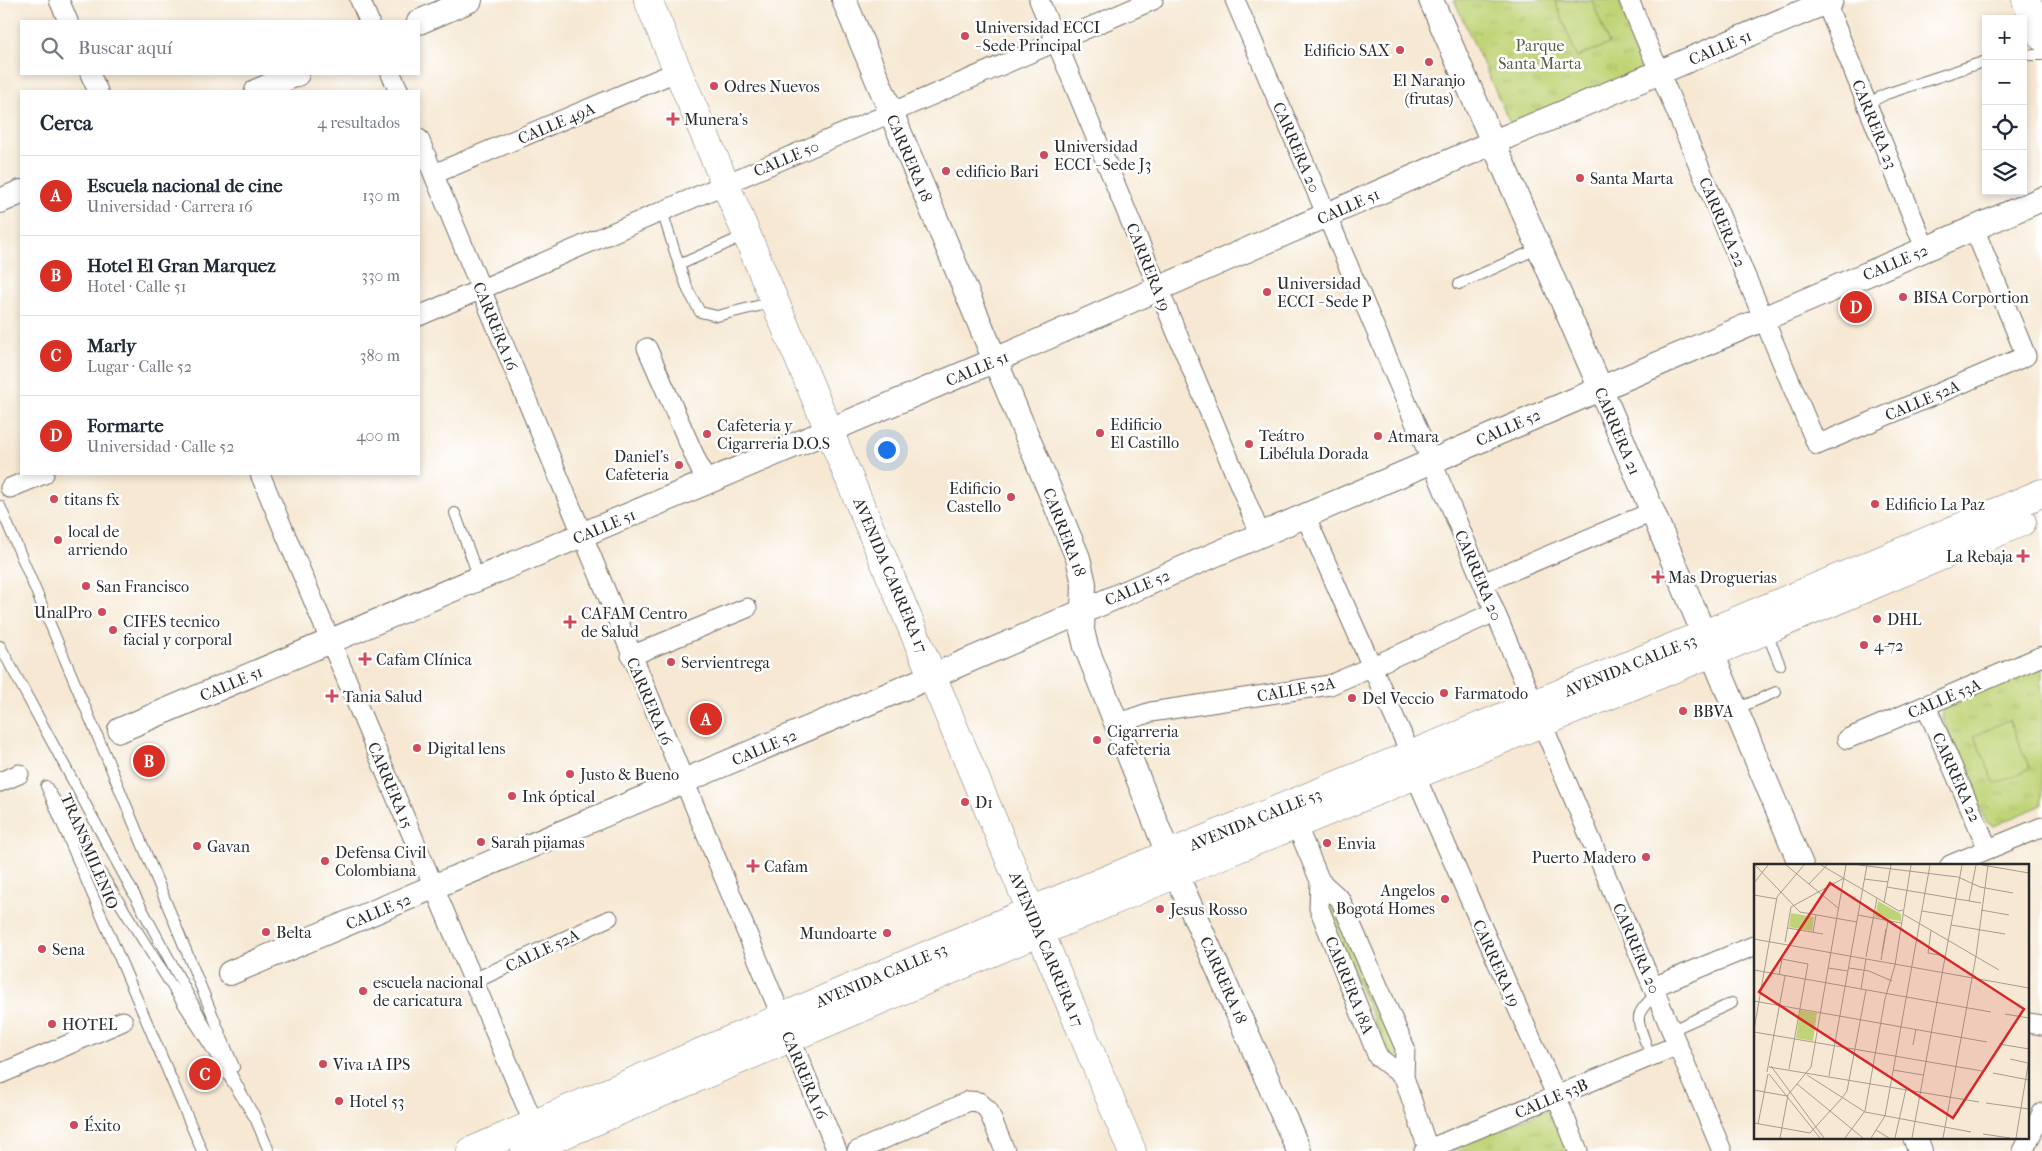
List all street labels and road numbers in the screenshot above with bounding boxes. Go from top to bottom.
street label: CALLE 51 [1686,26,1754,69]
street label: CARRERA 23 [1848,77,1901,171]
street label: CALLE 49A [515,98,598,148]
street label: CARRERA 20 [1269,99,1324,195]
street label: CARRERA 18 [883,112,937,205]
street label: CALLE 50 [751,136,822,181]
street label: CARRERA 22 [1695,174,1750,270]
street label: CALLE 51 [1314,184,1382,229]
street label: CARRERA 19 [1122,220,1175,314]
street label: CALLE 52 [1860,240,1931,285]
street label: CARRERA 16 [469,279,522,374]
street label: CALLE 51 [943,347,1011,390]
street label: CALLE 52A [1882,376,1963,425]
street label: CARRERA 21 [1591,384,1645,478]
street label: CALLE 52 [1473,405,1543,450]
street label: CARRERA 18 [1039,485,1090,579]
street label: AVENIDA CARRERA 17 [849,494,932,656]
street label: CALLE 51 [570,505,638,548]
street label: CARRERA 20 [1451,527,1506,623]
street label: CALLE 52 [1102,565,1173,610]
street label: AVENIDA CALLE 53 [1560,630,1699,701]
street label: CARRERA 16 [622,654,677,748]
street label: CALLE 51 [197,662,265,705]
street label: CALLE 52A [1255,673,1337,706]
street label: CALLE 53A [1905,674,1984,722]
street label: CALLE 52 [729,725,800,770]
street label: CARRERA 22 [1928,730,1985,825]
street label: CARRERA 15 [364,739,417,831]
street label: AVENIDA CALLE 53 [1185,784,1324,855]
street label: TRANSMILENIO [57,790,123,912]
street label: AVENIDA CARRERA 17 [1005,868,1088,1030]
street label: CALLE 52 [343,889,414,934]
street label: CARRERA 20 [1609,900,1664,996]
street label: CARRERA 19 [1469,917,1524,1010]
street label: CALLE 52A [502,925,583,976]
street label: CARRERA 18 [1196,934,1251,1027]
street label: CARRERA 18A [1321,934,1378,1037]
street label: AVENIDA CALLE 53 [812,939,950,1012]
street label: CARRERA 16 [777,1028,832,1122]
street label: CALLE 53B [1512,1075,1591,1122]

